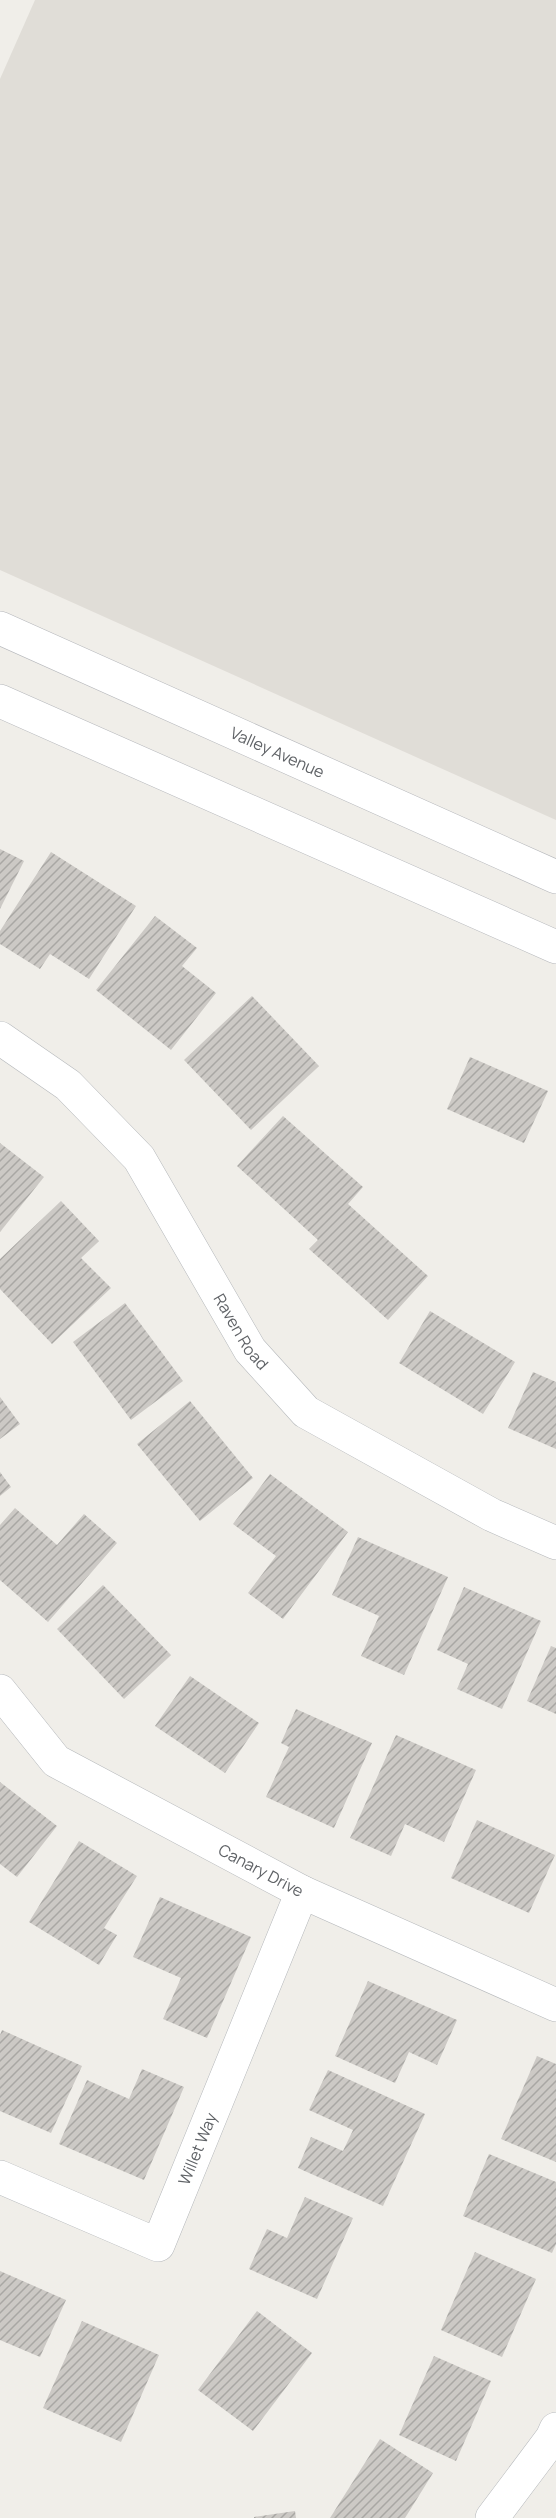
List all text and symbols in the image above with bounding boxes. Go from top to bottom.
street label: Valley Avenue [227,722,328,783]
street label: Raven Road [209,1290,273,1374]
street label: Canary Drive [215,1839,308,1902]
street label: Willet Way [173,2109,222,2188]

